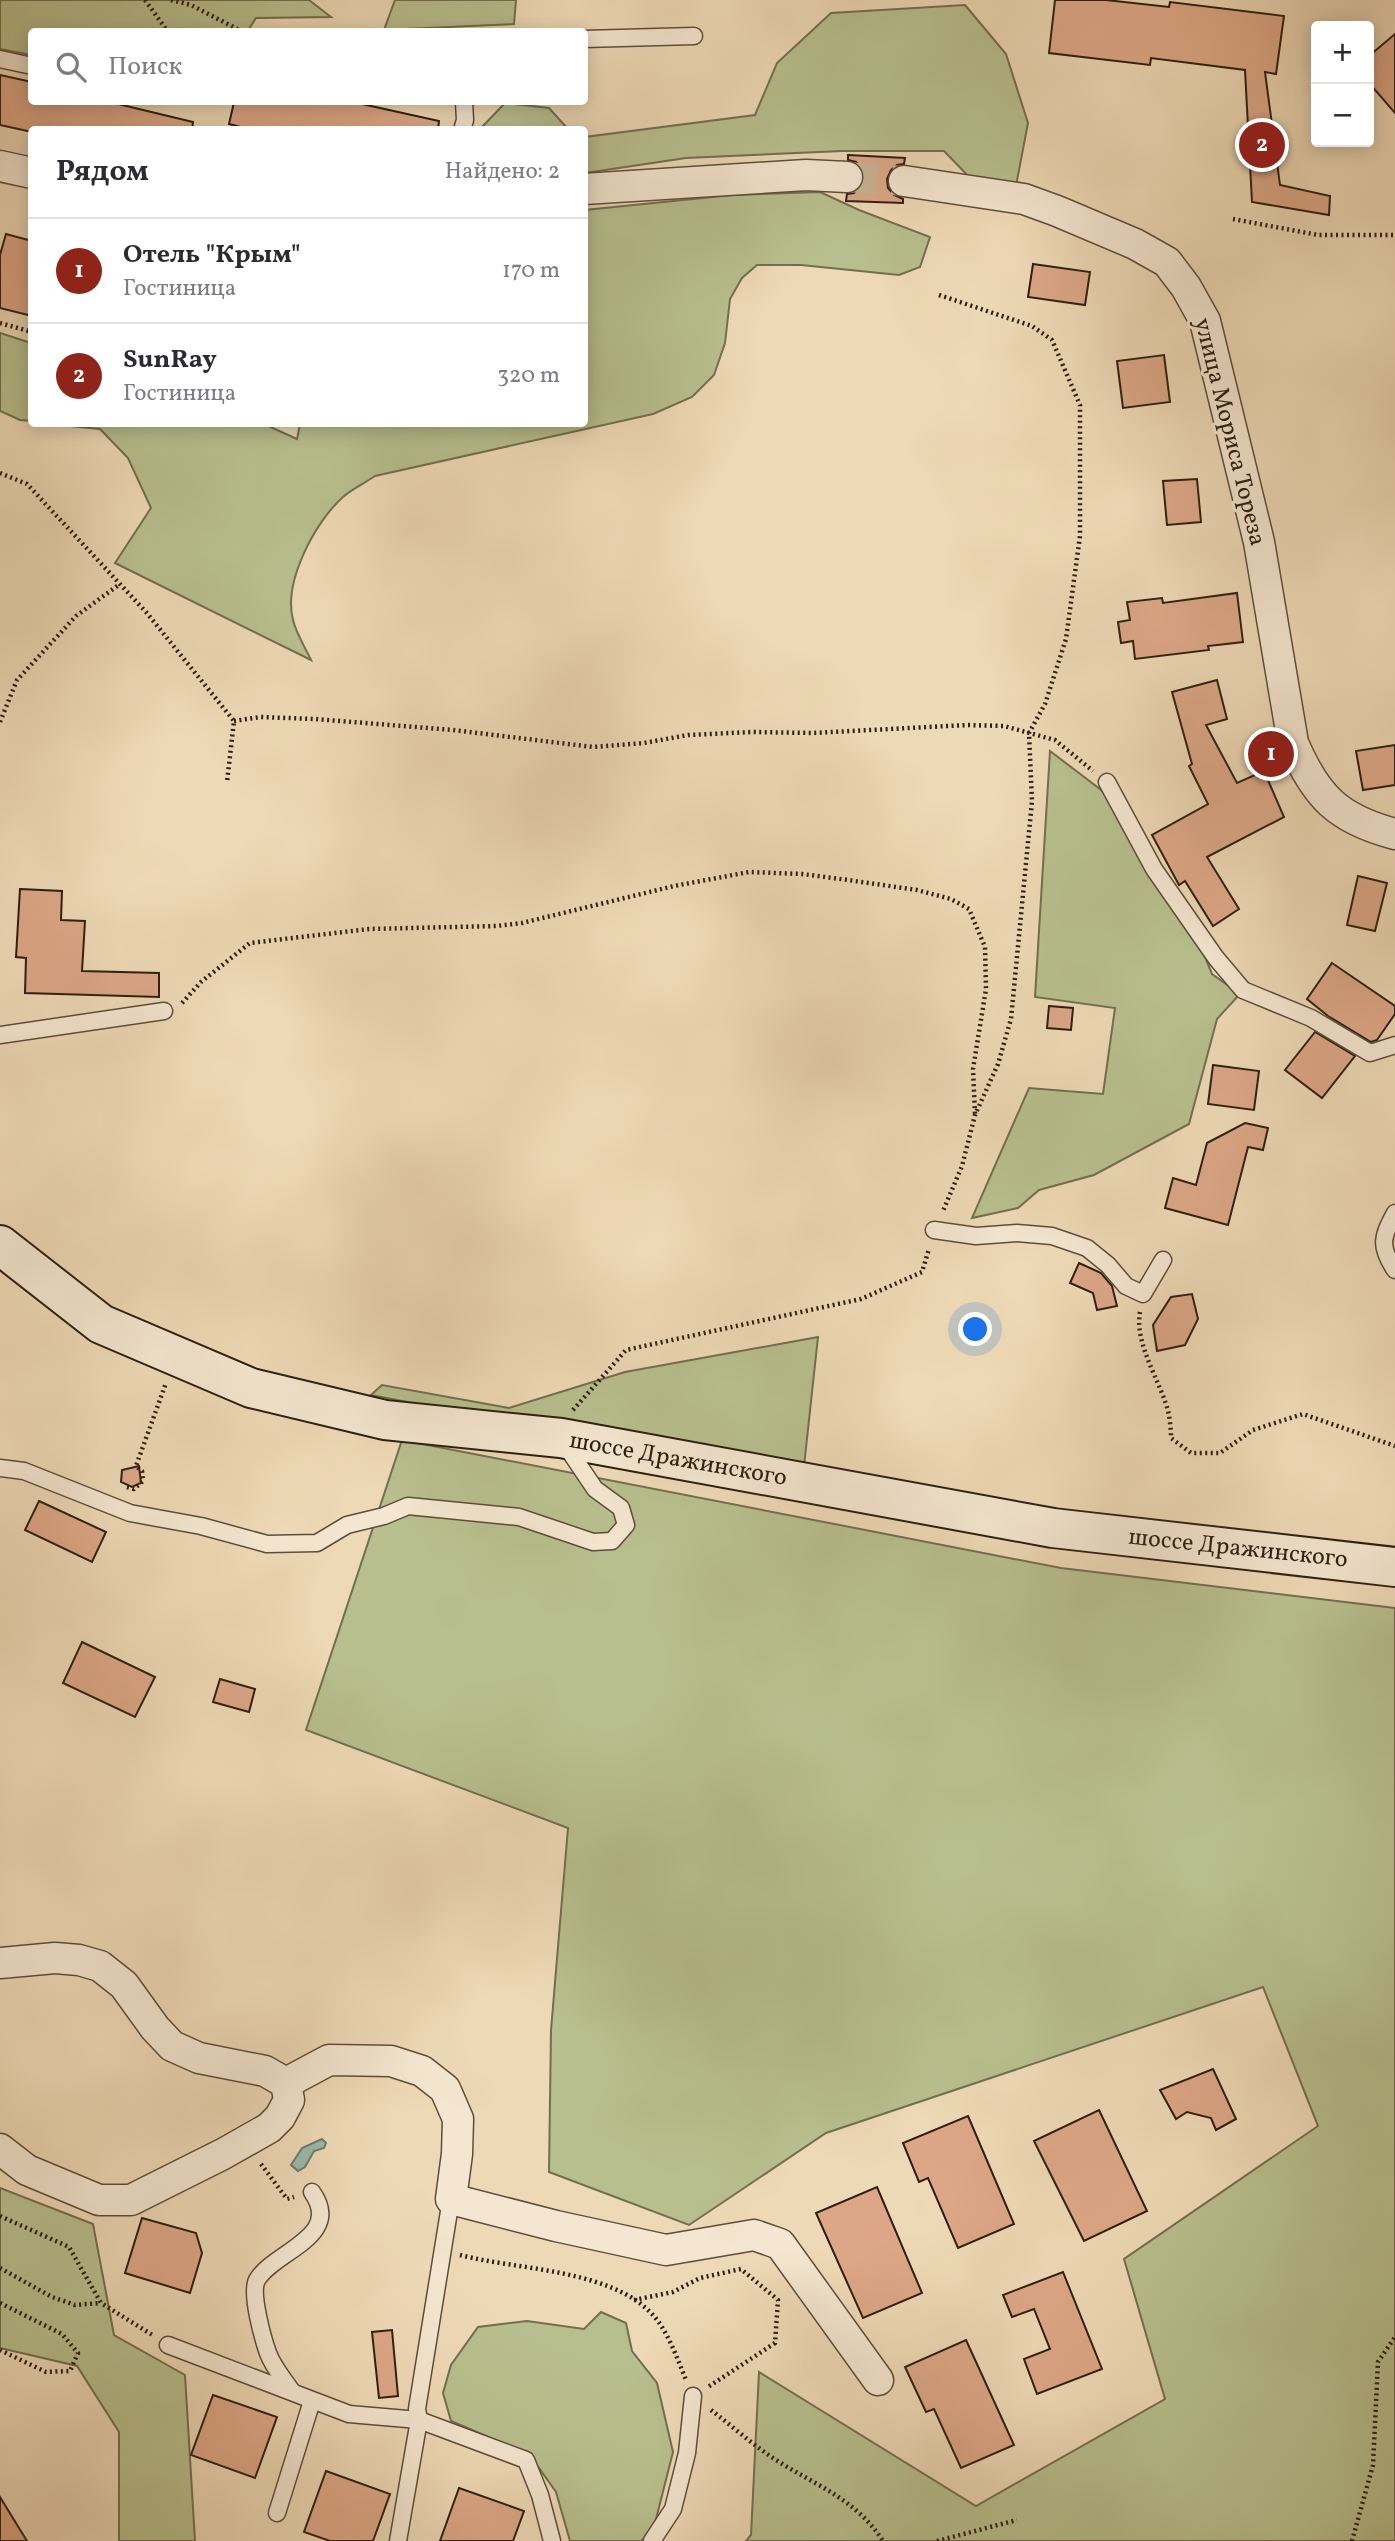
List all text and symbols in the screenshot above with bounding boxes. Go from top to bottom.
map controls [1311,21,1374,147]
button: + [1311,21,1374,84]
search box [28,28,588,105]
icon: search [52,48,90,86]
text: Поиск [108,49,182,85]
button: − [1311,84,1374,147]
pin: 2 [1239,119,1285,171]
text: Рядом [56,151,149,193]
text: Найдено: 2 [445,156,560,188]
text: Отель "Крым" [123,237,301,273]
text: 1 [74,255,84,287]
text: 170 m [502,255,560,287]
text: Гостиница [123,273,236,305]
street label: улица Мориса Тореза [1184,314,1274,550]
text: SunRay [123,342,217,378]
text: 2 [73,360,85,392]
text: 320 m [497,360,560,392]
text: Гостиница [123,378,236,410]
pin: 1 [1248,728,1294,780]
your location [958,1312,992,1346]
street label: шоссе Дражинского [566,1424,790,1496]
street label: шоссе Дражинского [1127,1521,1349,1577]

